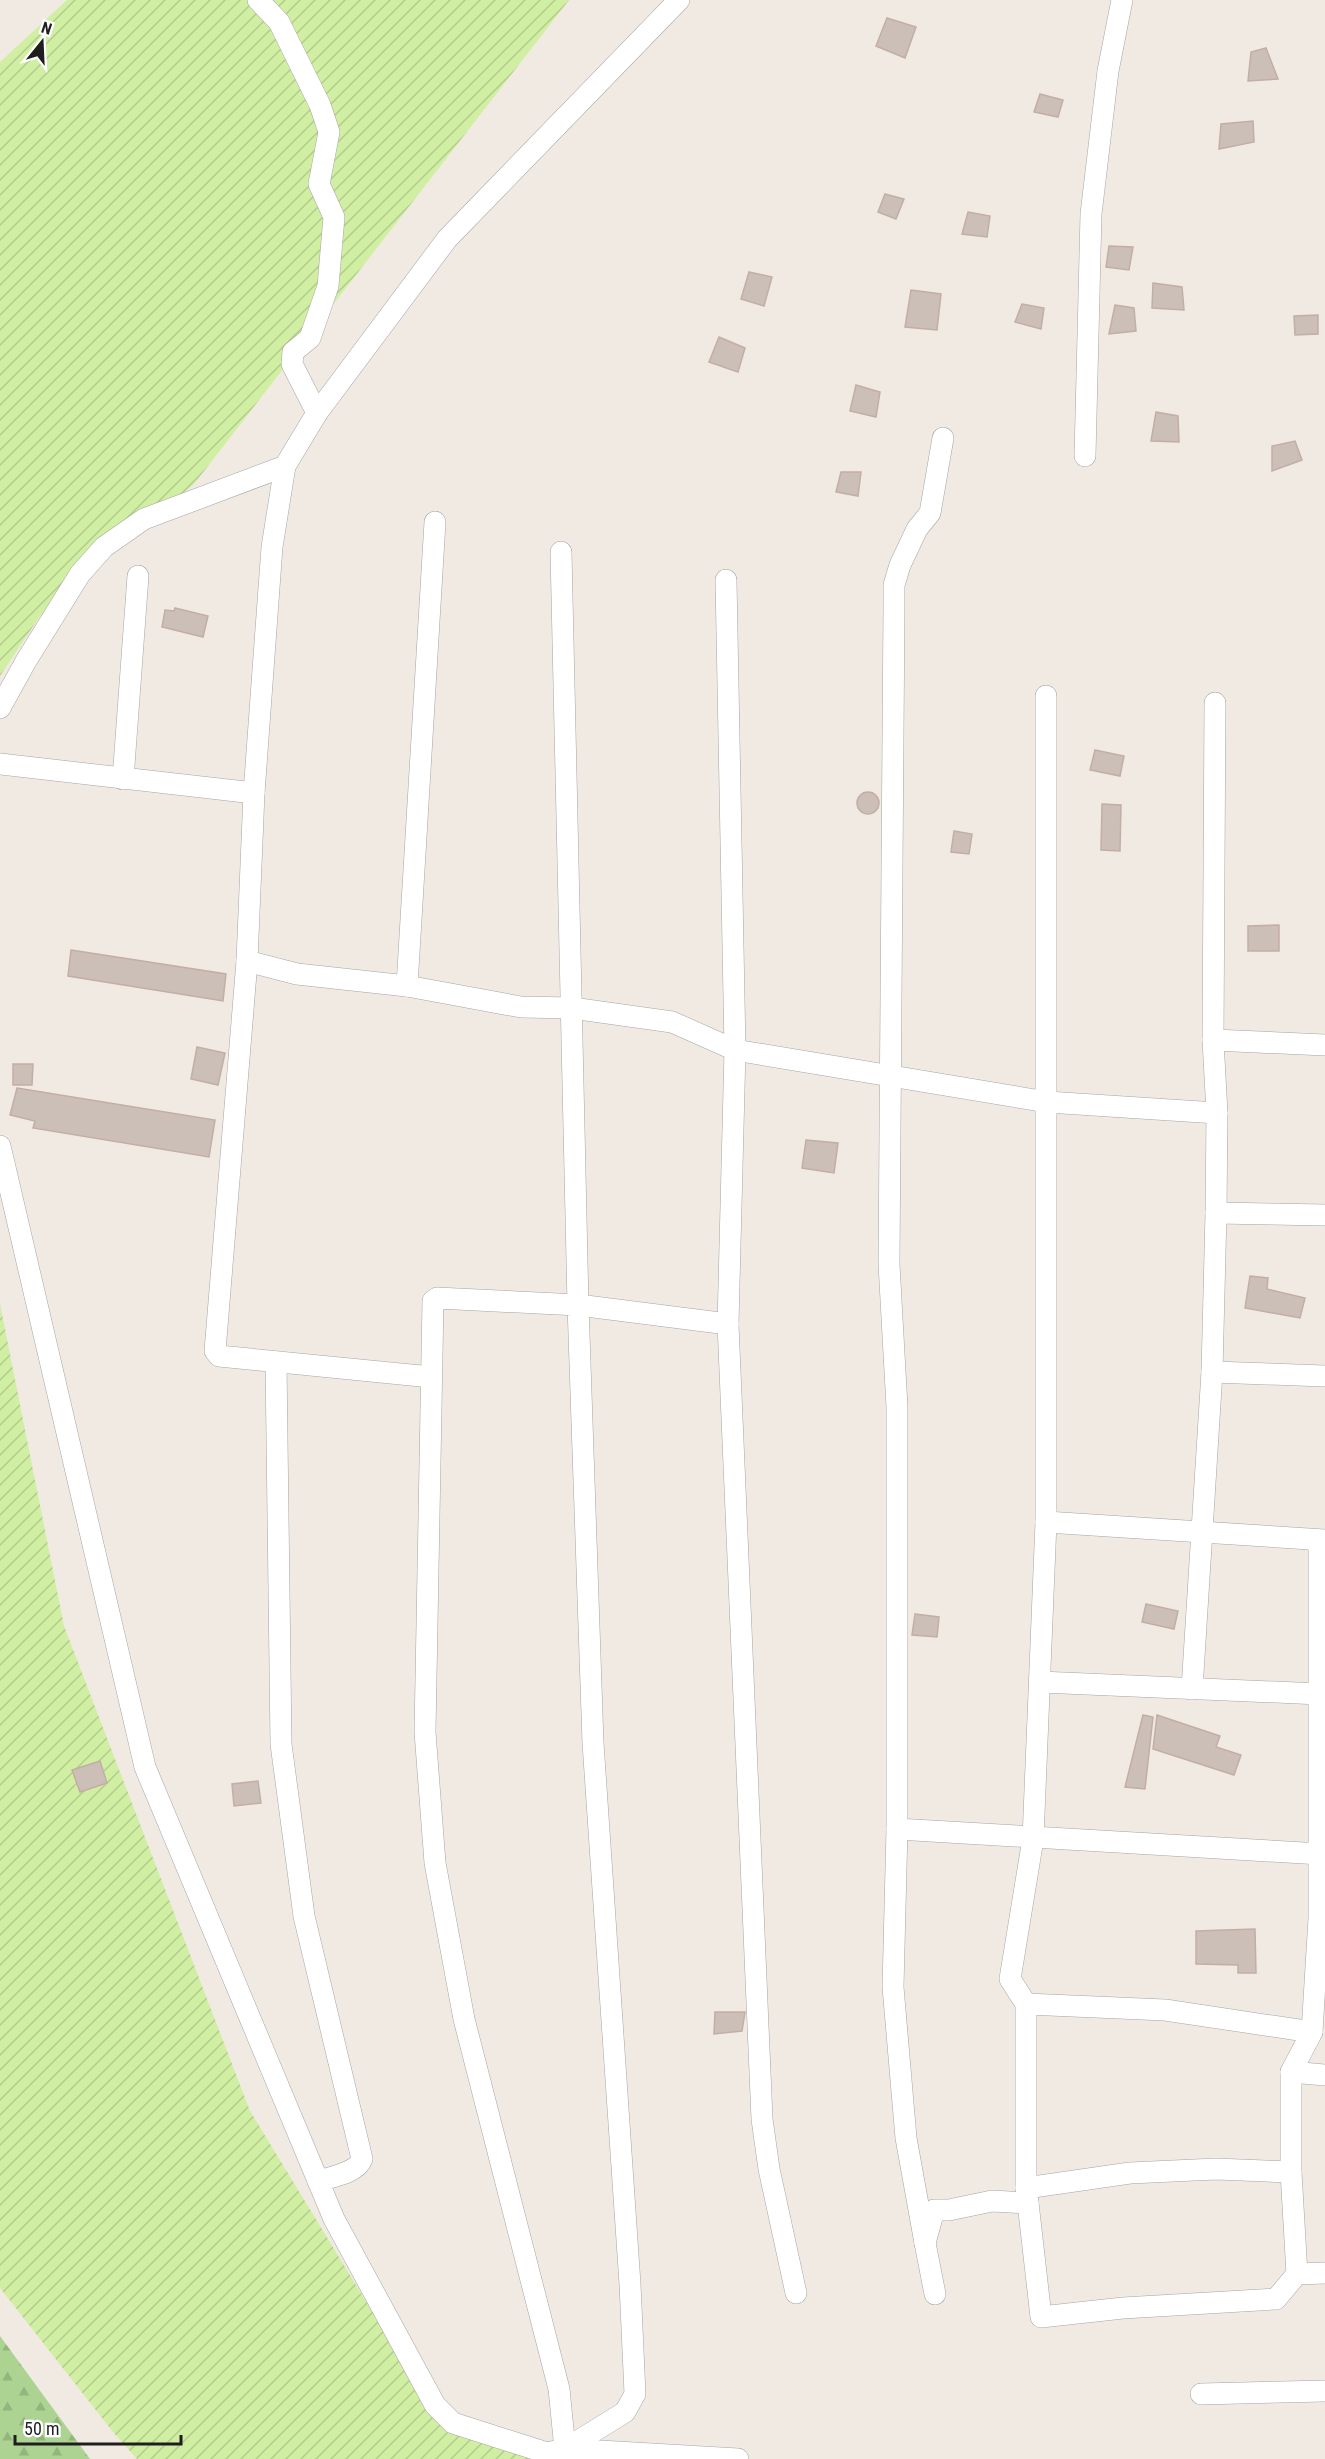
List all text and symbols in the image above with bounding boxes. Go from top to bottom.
north arrow [12,12,72,72]
text: N [39,18,54,39]
scale bar [15,2408,182,2446]
text: 50 m [24,2418,59,2439]

